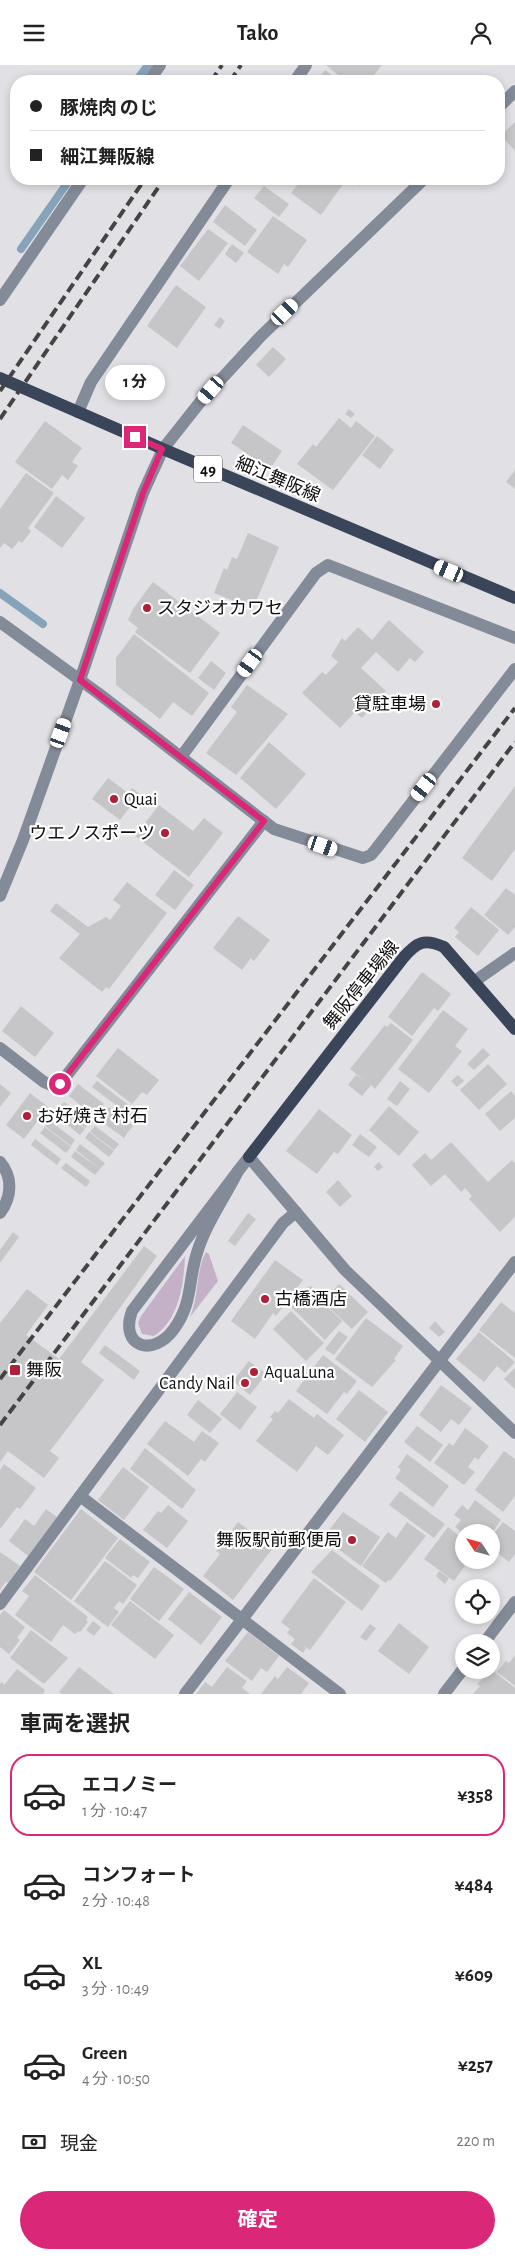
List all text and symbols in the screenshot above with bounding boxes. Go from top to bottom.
icon: menu [20,19,48,47]
icon: person [467,19,495,47]
text: Tako [237,22,278,44]
text: 豚焼肉 のじ [60,99,158,118]
text: 細江舞阪線 [60,148,155,167]
car [268,296,301,328]
callout: 1 分 [105,365,165,399]
text: 1 分 [123,374,147,390]
car [195,374,226,406]
route end [124,426,146,448]
street label: 細江舞阪線 [233,452,323,506]
road number: 49 [194,455,222,483]
car [432,558,465,584]
place label: スタジオカワセ [157,599,283,618]
marker: スタジオカワセ [141,602,153,614]
car [235,646,264,680]
place label: 貸駐車場 [354,694,426,714]
marker: 貸駐車場 [430,698,442,710]
car [48,716,73,750]
car [408,771,439,803]
place label: Quai [124,791,157,809]
marker: Quai [108,793,120,805]
place label: ウエノスポーツ [29,824,155,843]
marker: ウエノスポーツ [159,827,171,839]
car [306,834,339,858]
street label: 舞阪停車場線 [319,937,403,1033]
route start [49,1073,71,1095]
place label: お好焼き 村石 [37,1106,148,1126]
marker: お好焼き 村石 [21,1110,33,1122]
place label: 古橋酒店 [275,1290,347,1309]
marker: 古橋酒店 [259,1293,271,1305]
place label: 舞阪 [26,1360,62,1380]
marker: 舞阪 [8,1363,22,1377]
place label: AquaLuna [264,1364,335,1382]
marker: AquaLuna [248,1366,260,1378]
place label: Candy Nail [159,1375,235,1393]
marker: Candy Nail [239,1377,251,1389]
north arrow [455,1524,500,1569]
map controls [455,1524,500,1679]
place label: 舞阪駅前郵便局 [216,1530,342,1550]
marker: 舞阪駅前郵便局 [346,1534,358,1546]
button: locate [455,1579,500,1624]
button: layers [455,1634,500,1679]
text: 車両を選択 [20,1713,130,1735]
icon: car [22,1773,67,1818]
text: エコノミー [82,1776,177,1795]
text: ¥358 [457,1786,493,1805]
text: 1 分 · 10:47 [82,1803,147,1819]
icon: car [22,1863,67,1908]
text: コンフォート [82,1866,195,1885]
text: ¥484 [455,1876,493,1895]
text: 2 分 · 10:48 [82,1893,150,1909]
icon: car [22,1953,67,1998]
text: XL [82,1954,102,1973]
text: ¥609 [455,1966,493,1985]
text: 3 分 · 10:49 [82,1981,149,1997]
icon: car [22,2043,67,2088]
text: Green [82,2044,128,2063]
text: ¥257 [458,2056,493,2075]
text: 4 分 · 10:50 [82,2071,150,2087]
icon: cash [20,2128,48,2156]
text: 220 m [457,2133,495,2149]
text: 現金 [60,2135,98,2154]
button: 確定 [20,2191,495,2249]

